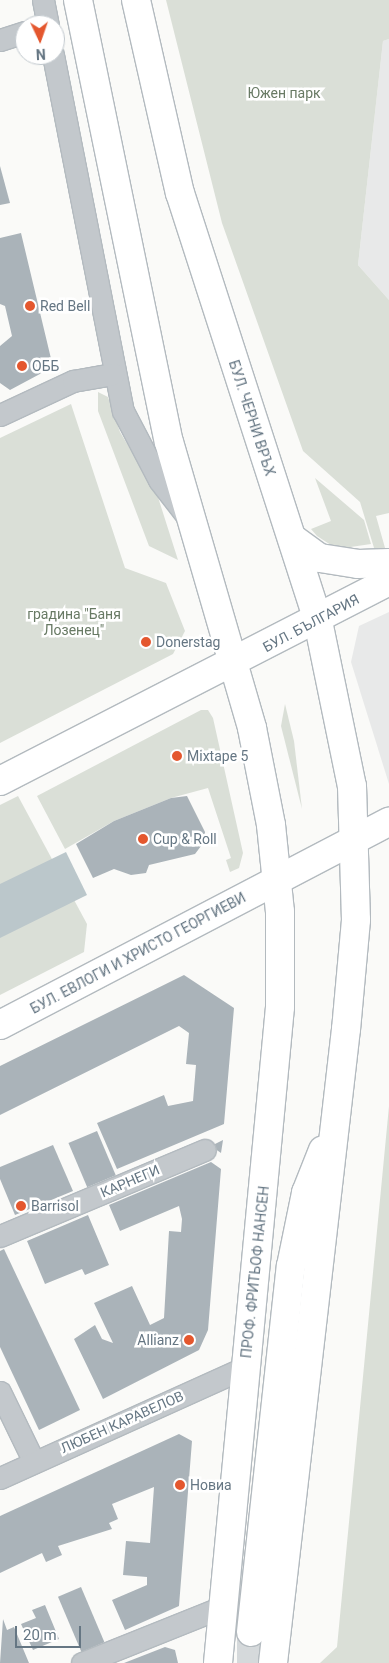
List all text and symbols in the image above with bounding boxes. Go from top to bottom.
north arrow [15,15,65,65]
text: N [35,46,46,62]
park label: Южен парк [247,85,321,101]
place label: Red Bell [40,298,90,314]
marker: Red Bell [24,300,36,312]
place label: ОББ [32,358,59,374]
street label: БУЛ. ЧЕРНИ ВРЪХ [225,358,279,478]
marker: ОББ [16,360,28,372]
street label: БУЛ. БЪЛГАРИЯ [260,591,362,655]
park label: градина "Баня Лозенец" [27,606,121,638]
place label: Donerstag [156,634,220,650]
marker: Donerstag [140,636,152,648]
place label: Mixtape 5 [187,748,248,764]
marker: Mixtape 5 [171,750,183,762]
place label: Cup & Roll [153,831,217,847]
marker: Cup & Roll [137,833,149,845]
street label: БУЛ. ЕВЛОГИ И ХРИСТО ГЕОРГИЕВИ [27,889,249,1017]
street label: КАРНЕГИ [98,1161,162,1201]
street label: ПРОФ. ФРИТЬОФ НАНСЕН [238,1185,272,1359]
place label: Barrisol [31,1198,79,1214]
marker: Barrisol [15,1200,27,1212]
place label: Allianz [137,1332,179,1348]
marker: Allianz [183,1334,195,1346]
street label: ЛЮБЕН КАРАВЕЛОВ [58,1387,186,1457]
place label: Новиа [190,1477,232,1493]
marker: Новиа [174,1479,186,1491]
scale bar [18,1616,84,1648]
text: 20 m [23,1626,57,1644]

